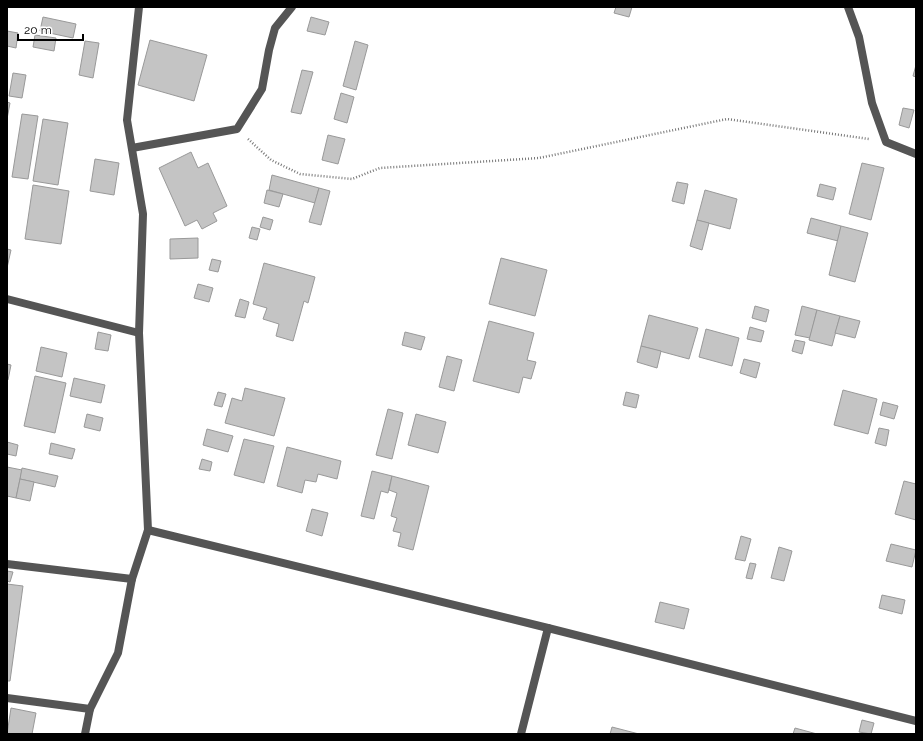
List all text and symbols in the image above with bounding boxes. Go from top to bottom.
scale bar [18,16,83,42]
text: 20 m [24,23,52,37]

